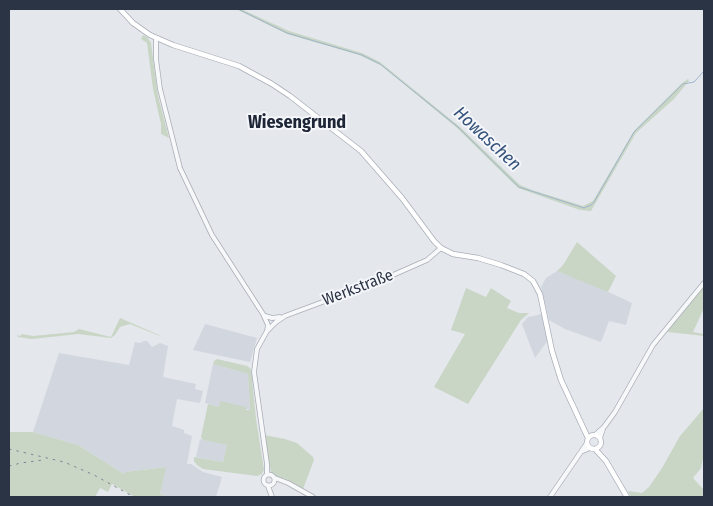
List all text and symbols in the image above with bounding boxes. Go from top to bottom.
water label: Howaschen [449,102,525,176]
district label: Wiesengrund [248,112,346,134]
street label: Werkstraße [320,266,396,310]

